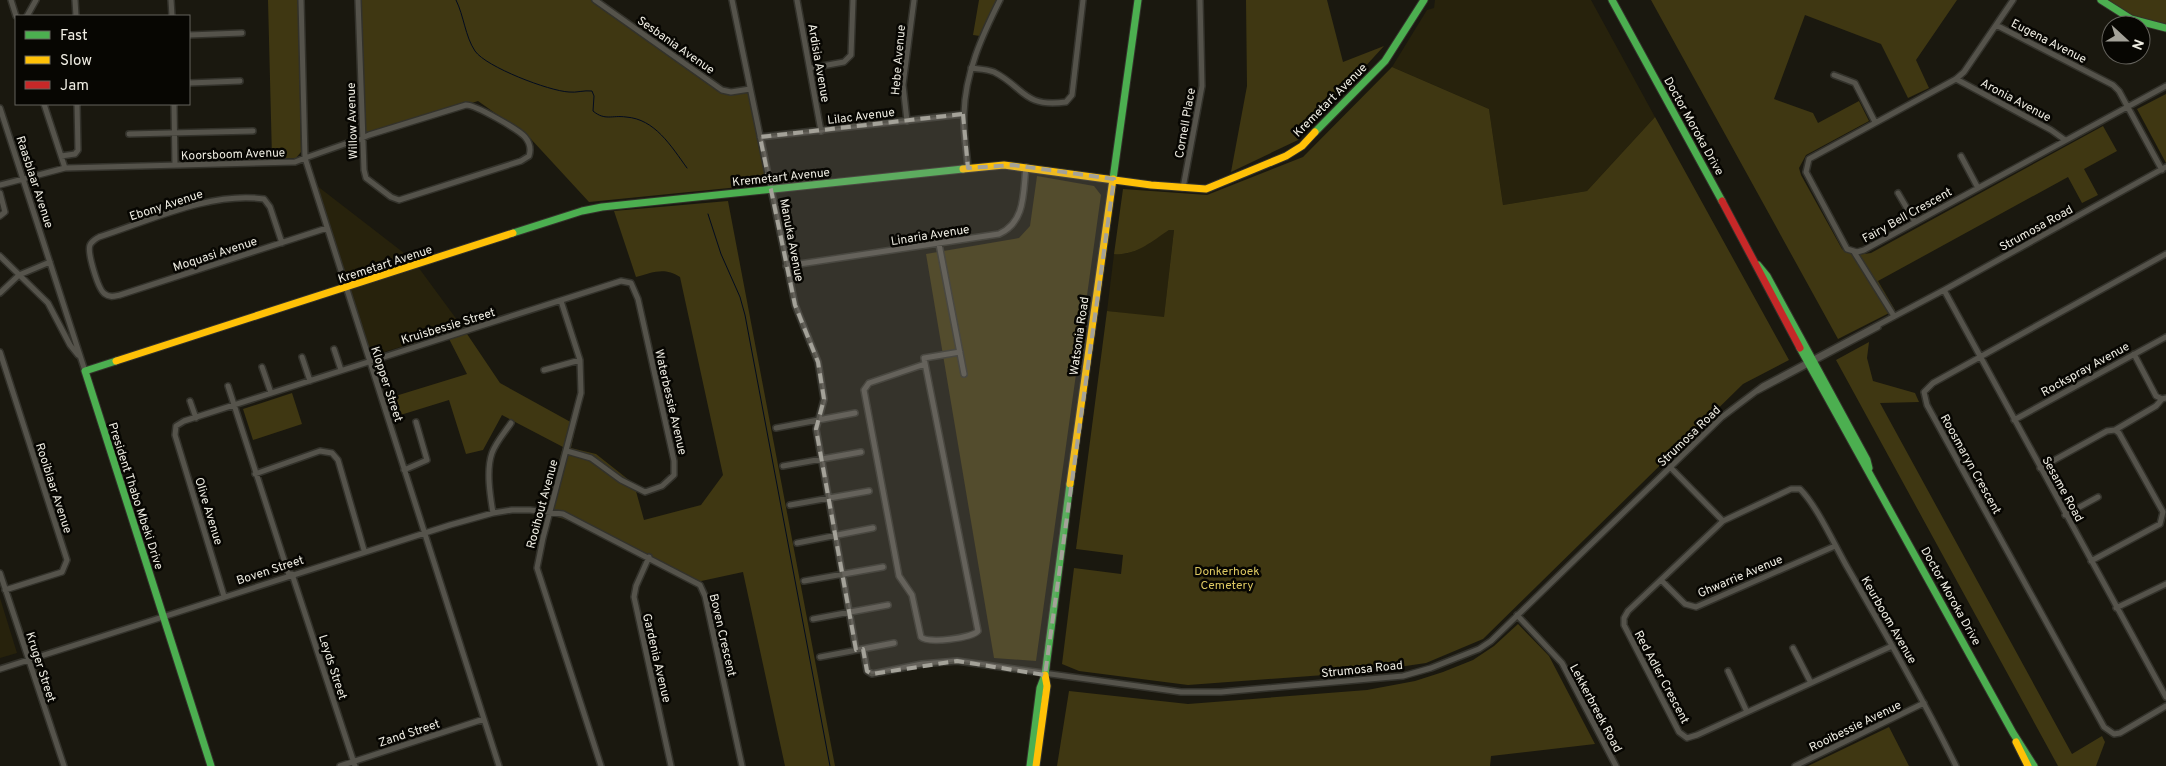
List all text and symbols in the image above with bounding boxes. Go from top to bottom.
street label: Sesbania Avenue [634,13,717,78]
legend [15,15,190,105]
north arrow [2101,15,2151,65]
street label: Eugena Avenue [2008,16,2089,68]
street label: Ardisia Avenue [803,23,833,104]
street label: Hebe Avenue [888,24,910,96]
text: Fast [60,27,88,46]
text: N [2127,36,2146,52]
text: Slow [60,52,92,71]
street label: Kremetart Avenue [1290,60,1371,141]
street label: Doctor Moroka Drive [1659,74,1727,179]
street label: Aronia Avenue [1977,76,2054,126]
text: Jam [60,77,89,96]
street label: Willow Avenue [344,82,362,160]
street label: Cornell Place [1172,87,1200,160]
street label: Lilac Avenue [826,105,896,129]
street label: Raasblaar Avenue [12,134,56,230]
street label: Koorsboom Avenue [181,145,285,165]
street label: Kremetart Avenue [731,165,831,191]
street label: Fairy Bell Crescent [1860,185,1955,247]
street label: Ebony Avenue [128,187,205,225]
street label: Manuka Avenue [775,197,807,283]
street label: Strumosa Road [1997,202,2076,256]
street label: Linaria Avenue [890,222,971,250]
street label: Moquasi Avenue [171,234,259,276]
street label: Kremetart Avenue [336,242,435,288]
street label: Watsonia Road [1067,296,1093,376]
street label: Kruisbessie Street [399,305,497,349]
street label: Rockspray Avenue [2038,339,2132,401]
street label: Klopper Street [366,345,406,424]
street label: Waterbessie Avenue [650,348,690,457]
street label: Strumosa Road [1655,403,1725,471]
street label: Roosmaryn Crescent [1936,412,2004,517]
street label: President Thabo Mbeki Drive [104,421,166,572]
street label: Rooiblaar Avenue [31,441,75,536]
street label: Sesame Road [2038,454,2087,525]
street label: Rooihout Avenue [523,458,563,551]
street label: Olive Avenue [190,476,226,547]
street label: Doctor Moroka Drive [1916,544,1984,649]
street label: Ghwarrie Avenue [1695,552,1785,602]
street label: Boven Street [235,553,306,589]
park label: Donkerhoek Cemetery [1194,564,1260,594]
street label: Keurboom Avenue [1857,574,1920,667]
street label: Boven Crescent [705,592,739,678]
street label: Gardenia Avenue [638,612,674,704]
street label: Red Adler Crescent [1630,628,1692,727]
street label: Kruger Street [21,630,59,704]
street label: Leyds Street [314,633,350,702]
street label: Strumosa Road [1321,658,1404,682]
street label: Lekkerbreek Road [1565,661,1625,755]
street label: Rooibessie Avenue [1807,698,1904,756]
street label: Zand Street [376,716,442,751]

